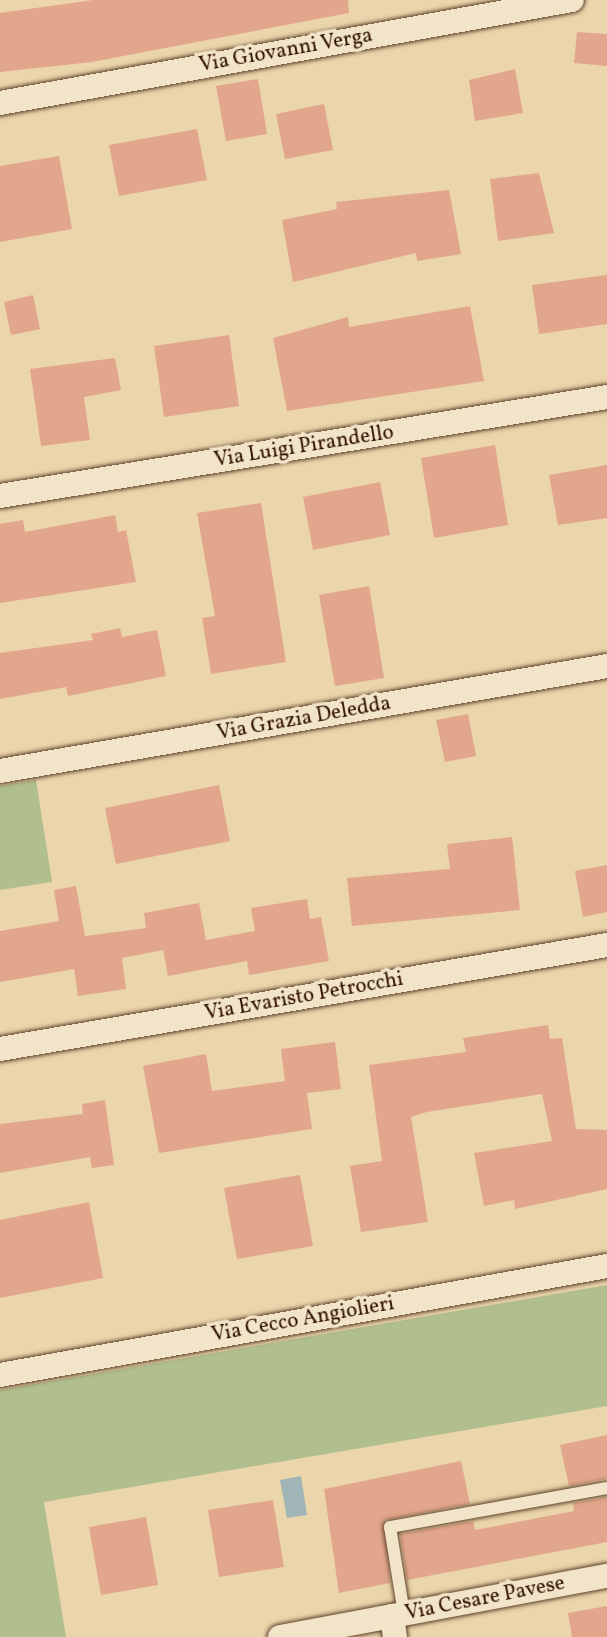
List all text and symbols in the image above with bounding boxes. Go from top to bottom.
street label: Via Giovanni Verga [197,23,375,79]
street label: Via Luigi Pirandello [212,420,396,474]
street label: Via Grazia Deledda [215,691,393,747]
street label: Via Evaristo Petrocchi [203,967,405,1027]
street label: Via Cecco Angiolieri [210,1292,396,1348]
street label: Via Cesare Pavese [403,1571,567,1627]

